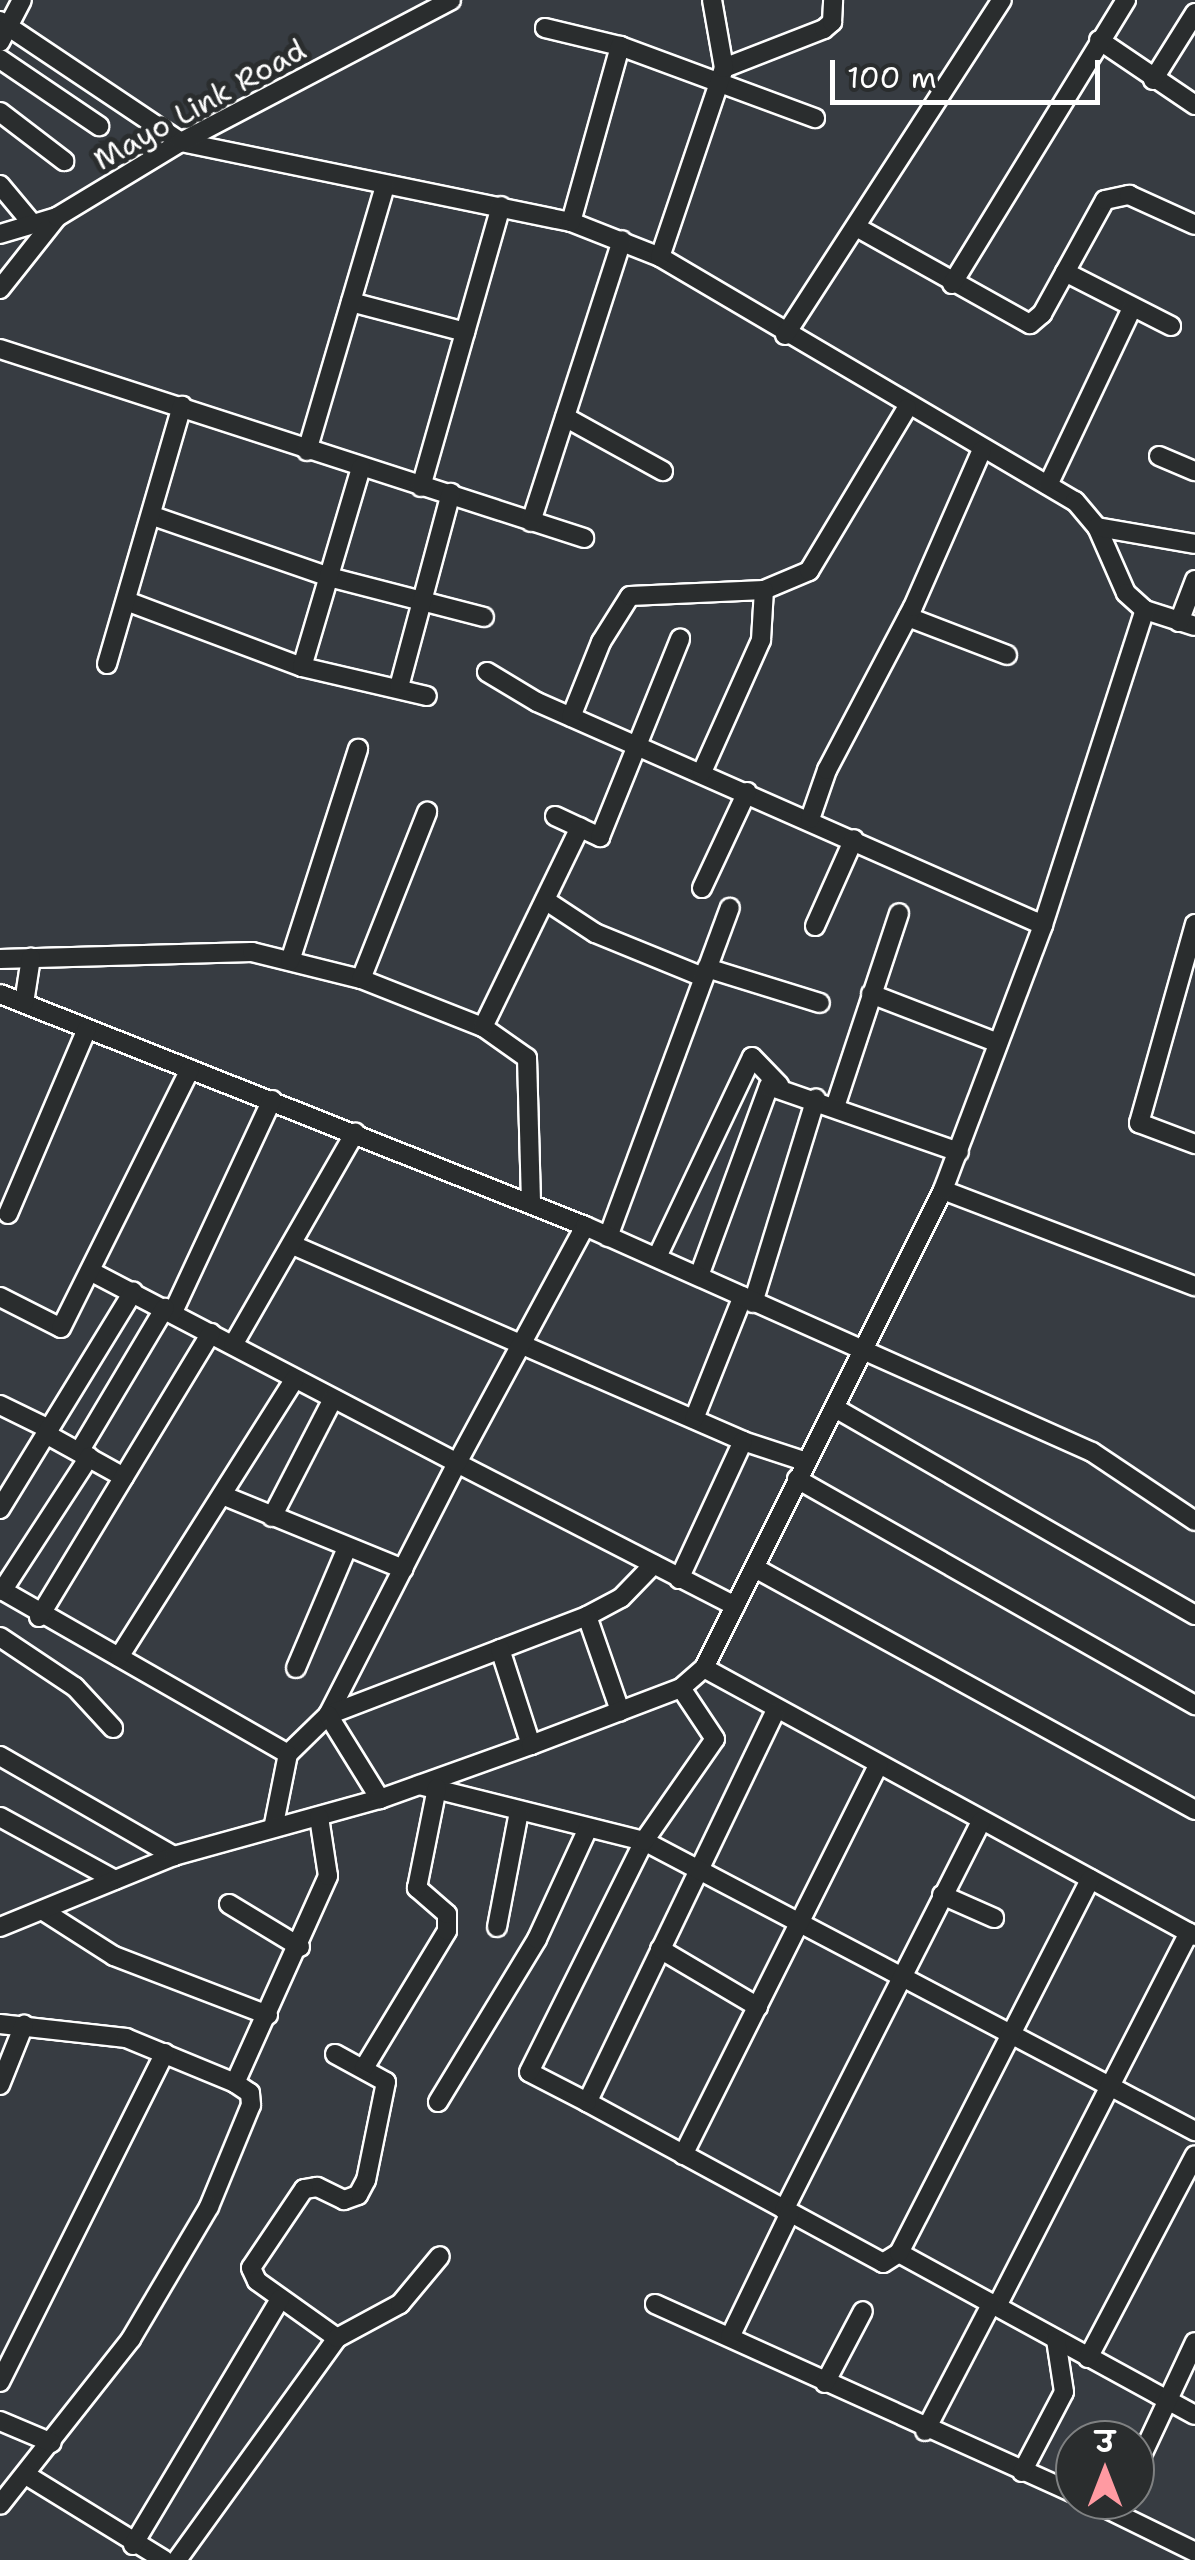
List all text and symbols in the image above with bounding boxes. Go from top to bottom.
street label: Mayo Link Road [88,32,312,178]
scale bar [835,40,1105,102]
text: 100 m [847,57,937,98]
north arrow [1055,2420,1155,2520]
text: उ [1096,2423,1114,2461]

